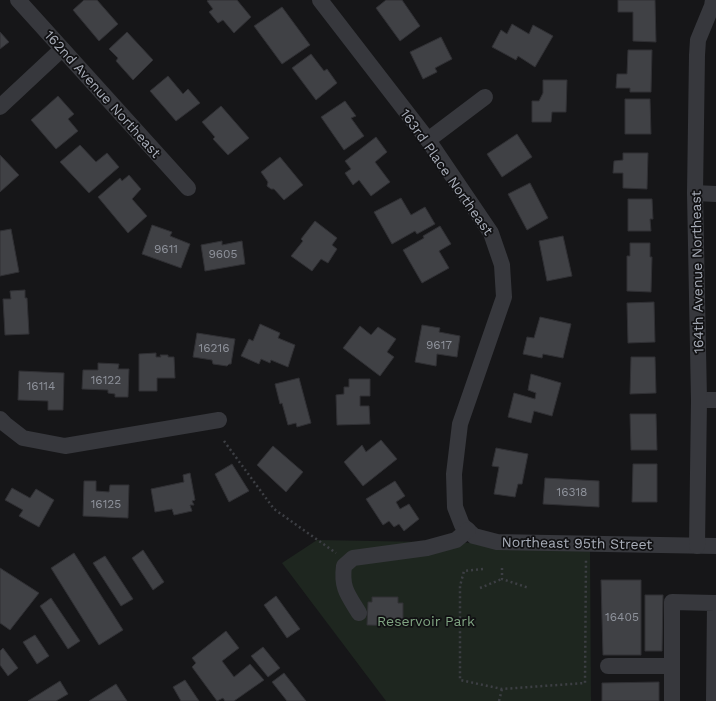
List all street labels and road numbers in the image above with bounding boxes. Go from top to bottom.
street label: 162nd Avenue Northeast [42,27,164,161]
street label: 163rd Place Northeast [397,106,497,238]
street label: 164th Avenue Northeast [688,190,706,354]
street label: Northeast 95th Street [502,534,653,552]

